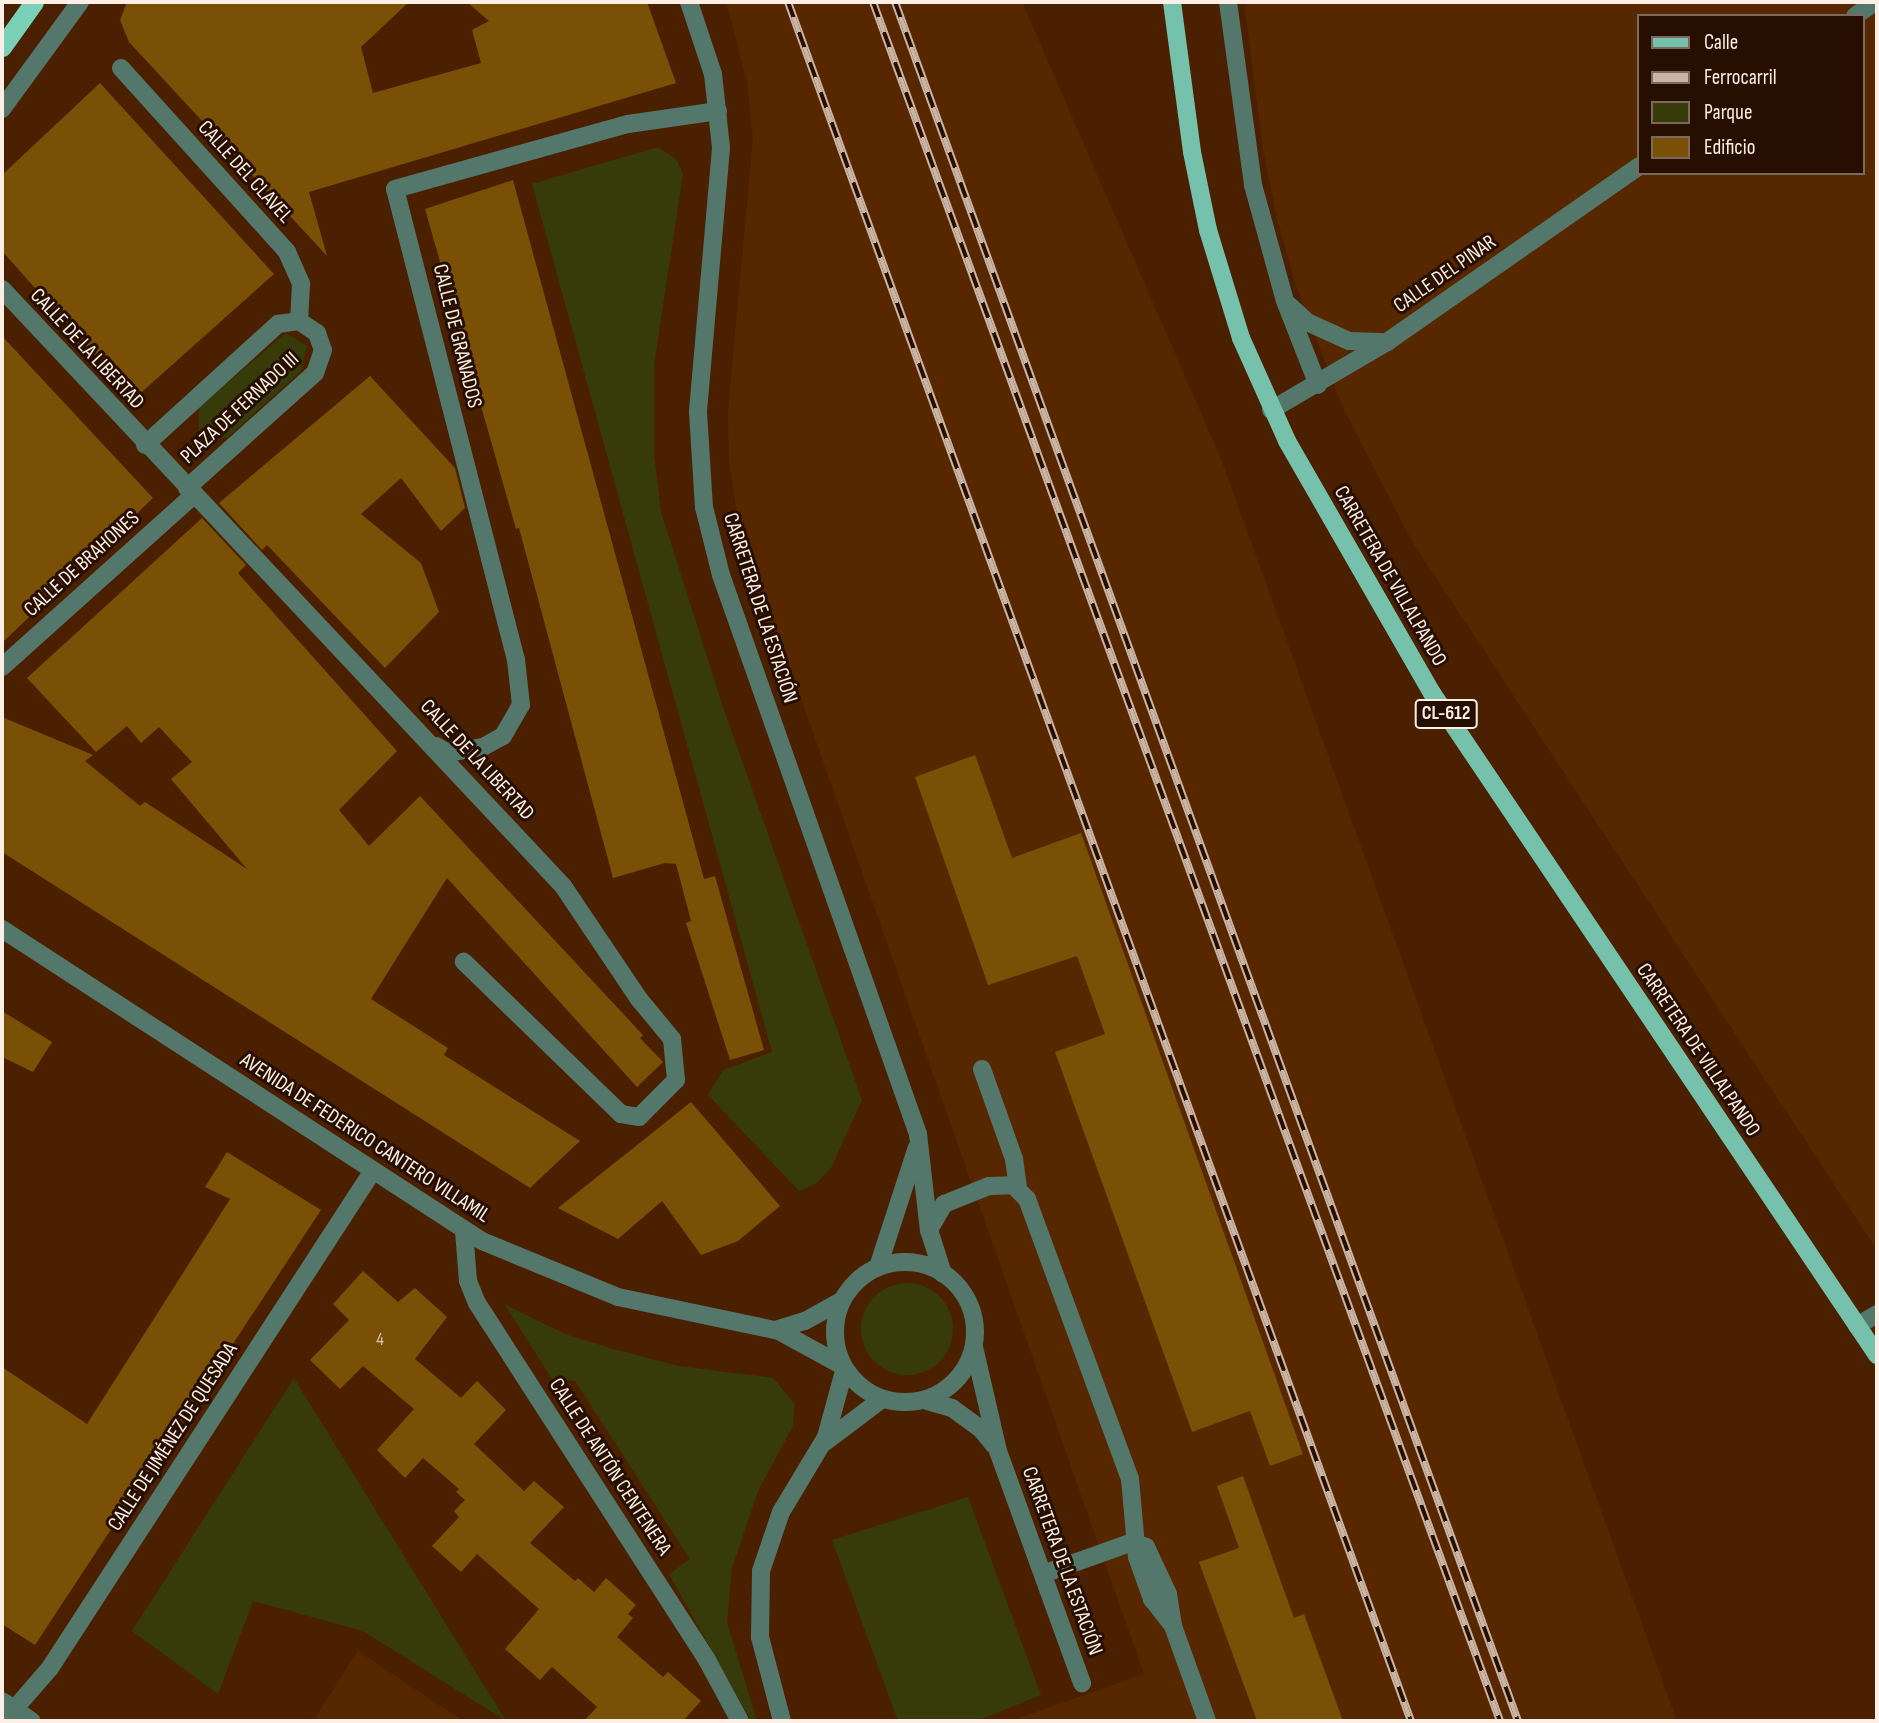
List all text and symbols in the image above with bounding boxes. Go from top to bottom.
legend [1638,14,1865,175]
text: Calle [1704,30,1738,55]
text: Ferrocarril [1704,65,1777,90]
text: Parque [1704,100,1752,125]
street label: CALLE DEL CLAVEL [192,116,298,228]
text: Edificio [1704,135,1755,160]
street label: CALLE DEL PINAR [1389,229,1501,319]
street label: CALLE DE GRANADOS [427,261,487,411]
street label: CALLE DE LA LIBERTAD [25,283,149,415]
street label: PLAZA DE FERNADO III [176,347,304,469]
street label: CARRETERA DE VILLALPANDO [1328,482,1452,670]
street label: CALLE DE BRAHONES [19,506,145,622]
street label: CARRETERA DE LA ESTACIÓN [717,510,803,706]
street label: CALLE DE LA LIBERTAD [415,694,539,826]
road number: CL-612 [1414,698,1478,730]
street label: CARRETERA DE VILLALPANDO [1631,959,1765,1141]
street label: AVENIDA DE FEDERICO CANTERO VILLAMIL [235,1048,495,1228]
house number: 4 [376,1329,384,1351]
street label: CALLE DE JIMÉNEZ DE QUESADA [103,1338,243,1536]
street label: CALLE DE ANTÓN CENTENERA [543,1374,677,1560]
street label: CARRETERA DE LA ESTACIÓN [1016,1463,1108,1659]

